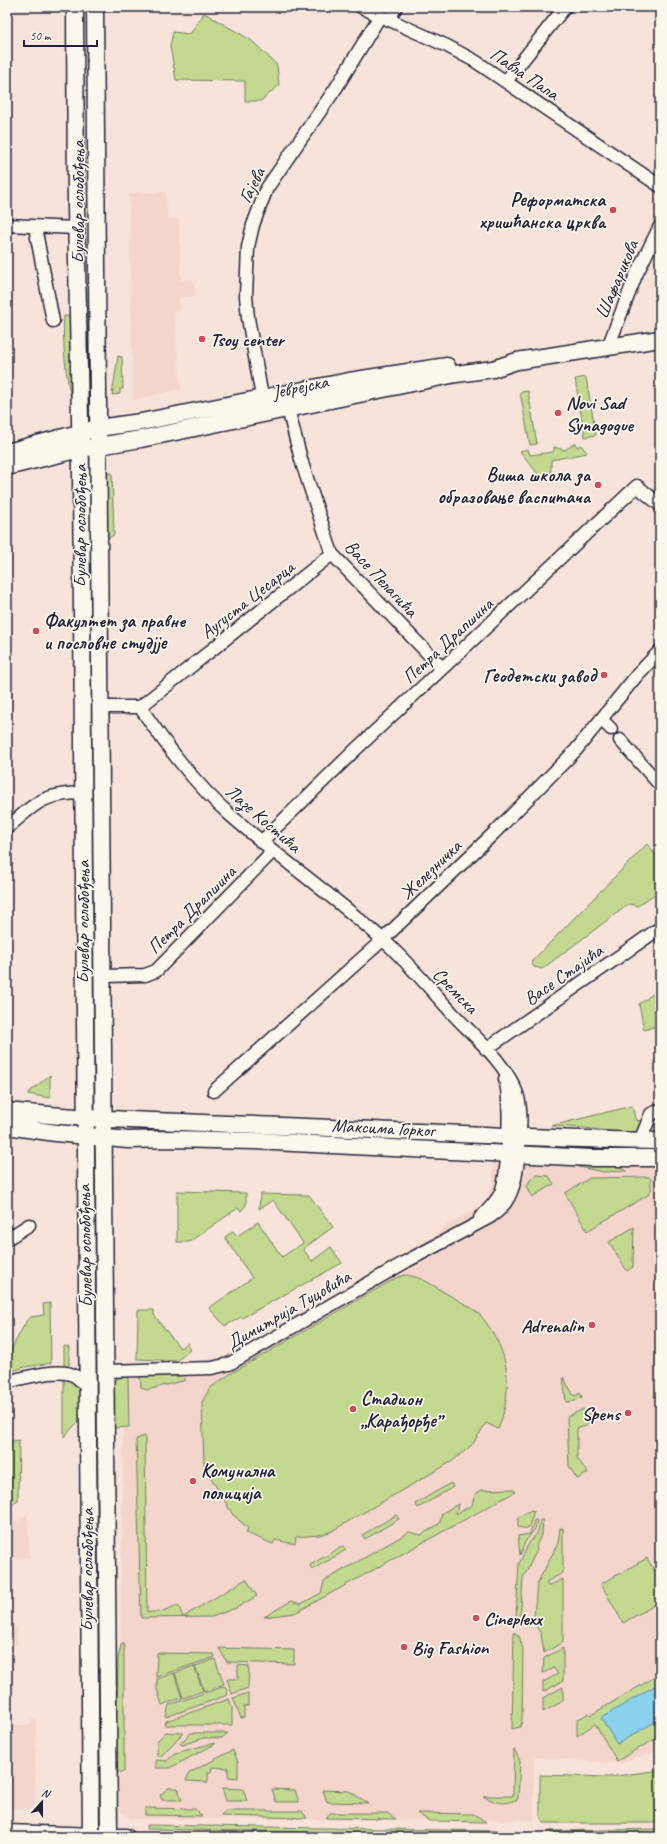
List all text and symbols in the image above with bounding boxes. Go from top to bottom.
scale bar [24,22,97,48]
text: 50 m [30,28,52,44]
street label: Павла Папа [485,42,565,107]
street label: Булевар ослобођења [66,139,90,264]
street label: Гајева [233,163,271,207]
place label: Реформатска хришћанска црква [479,188,607,234]
marker: Реформатска хришћанска црква [608,205,618,215]
street label: Шафарикова [590,235,645,322]
place label: Tsoy center [210,328,286,352]
marker: Tsoy center [197,334,207,344]
street label: Јеврејска [269,369,332,405]
place label: Novi Sad Synagogue [566,391,635,437]
marker: Novi Sad Synagogue [553,408,563,418]
street label: Булевар ослобођења [68,463,92,588]
place label: Виша школа за образовање васпитача [438,463,592,509]
marker: Виша школа за образовање васпитача [593,480,603,490]
street label: Васе Пелагића [339,535,424,624]
street label: Аугуста Цесарца [196,554,301,644]
street label: Петра Драпшина [397,592,499,689]
place label: Факултет за правне и пословне студјје [44,609,187,655]
marker: Факултет за правне и пословне студјје [31,626,41,636]
place label: Геодетски завод [484,664,598,688]
marker: Геодетски завод [599,670,609,680]
street label: Лазе Костића [221,779,307,859]
street label: Железничка [395,833,468,905]
street label: Булевар ослобођења [71,859,95,984]
street label: Петра Драпшина [142,859,242,959]
street label: Васе Стајића [519,938,609,1011]
street label: Сремска [427,962,484,1020]
street label: Максима Горког [331,1113,438,1143]
street label: Булевар ослобођења [72,1183,98,1308]
street label: Димитрија Туцовића [222,1264,357,1355]
place label: Adrenalin [521,1314,584,1338]
marker: Adrenalin [587,1320,597,1330]
place label: Стадион „Карађорђе” [361,1387,446,1433]
place label: Spens [582,1402,622,1426]
marker: Стадион „Карађорђе” [348,1404,358,1414]
marker: Spens [623,1408,633,1418]
place label: Комунална полиција [201,1459,276,1505]
marker: Комунална полиција [188,1476,198,1486]
street label: Булевар ослобођења [75,1507,99,1632]
place label: Cineplexx [484,1607,543,1631]
marker: Cineplexx [471,1613,481,1623]
place label: Big Fashion [412,1636,490,1660]
marker: Big Fashion [399,1642,409,1652]
north arrow [22,1782,62,1822]
text: N [40,1785,53,1801]

